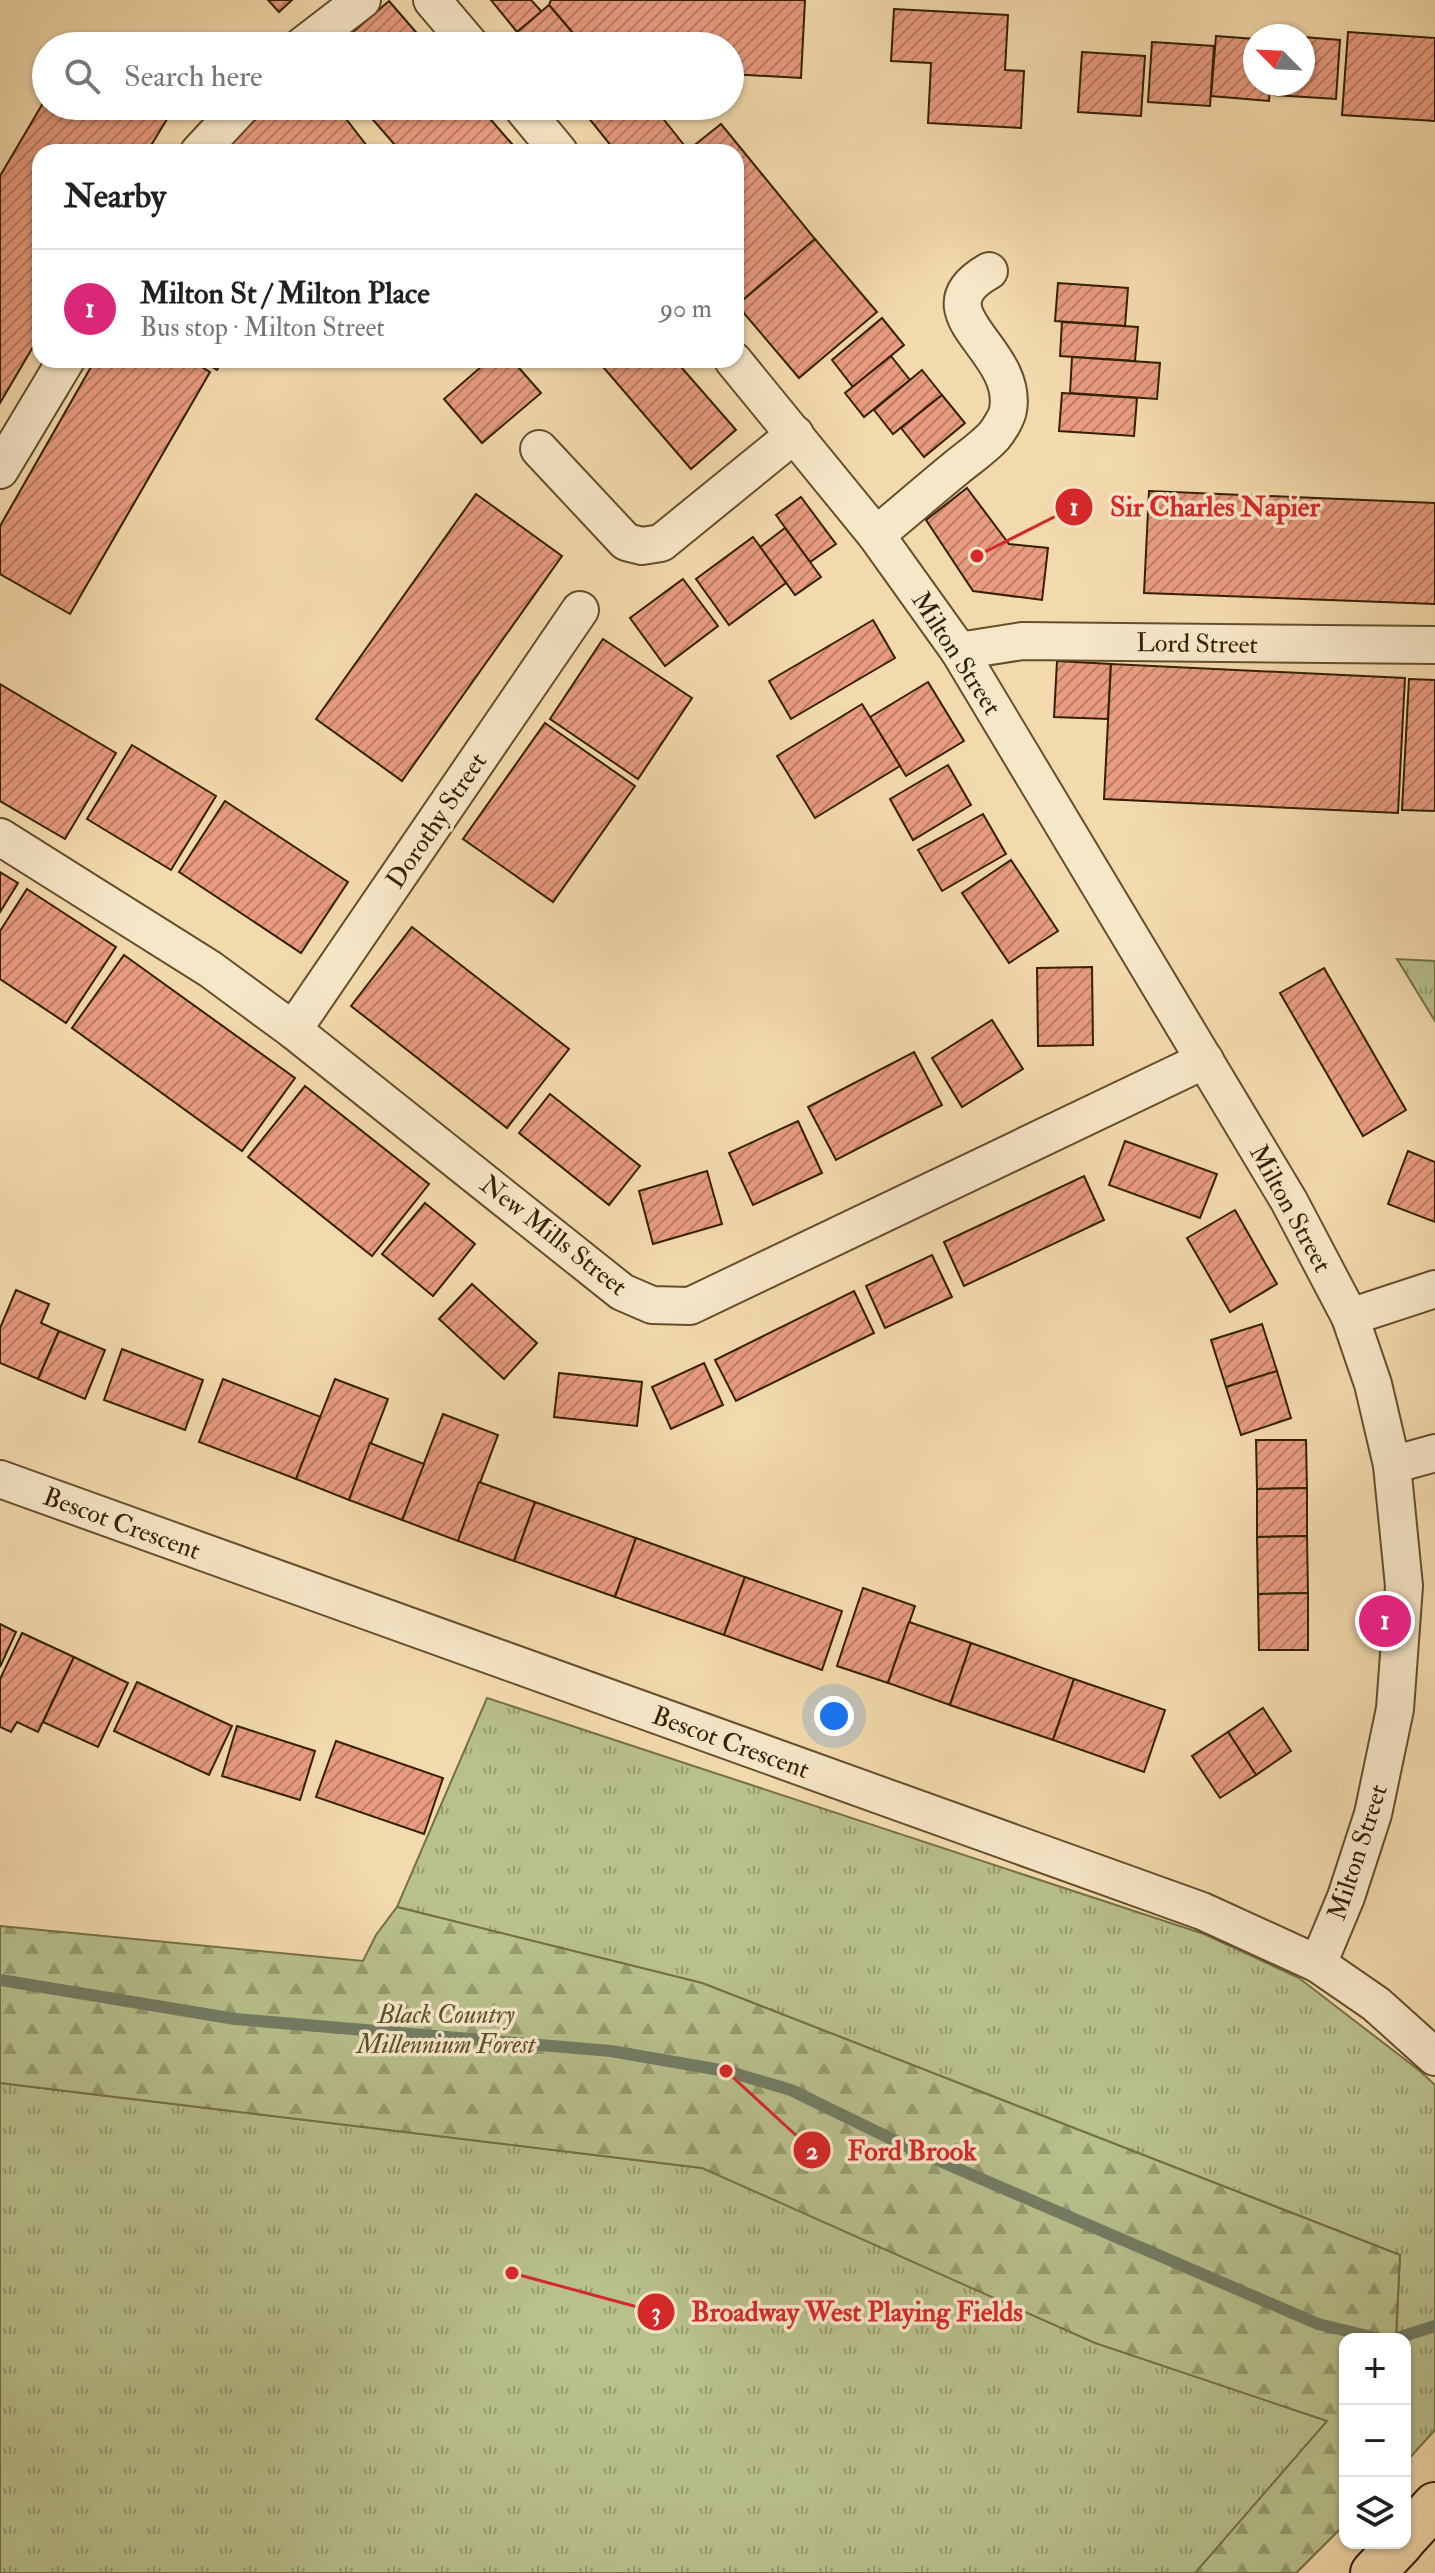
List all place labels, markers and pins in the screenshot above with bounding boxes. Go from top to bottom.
callout: Sir Charles Napier [1054,481,1336,533]
pin: 1 [1359,1591,1411,1651]
callout: Ford Brook [792,2124,993,2176]
callout: Broadway West Playing Fields [636,2286,1039,2338]

